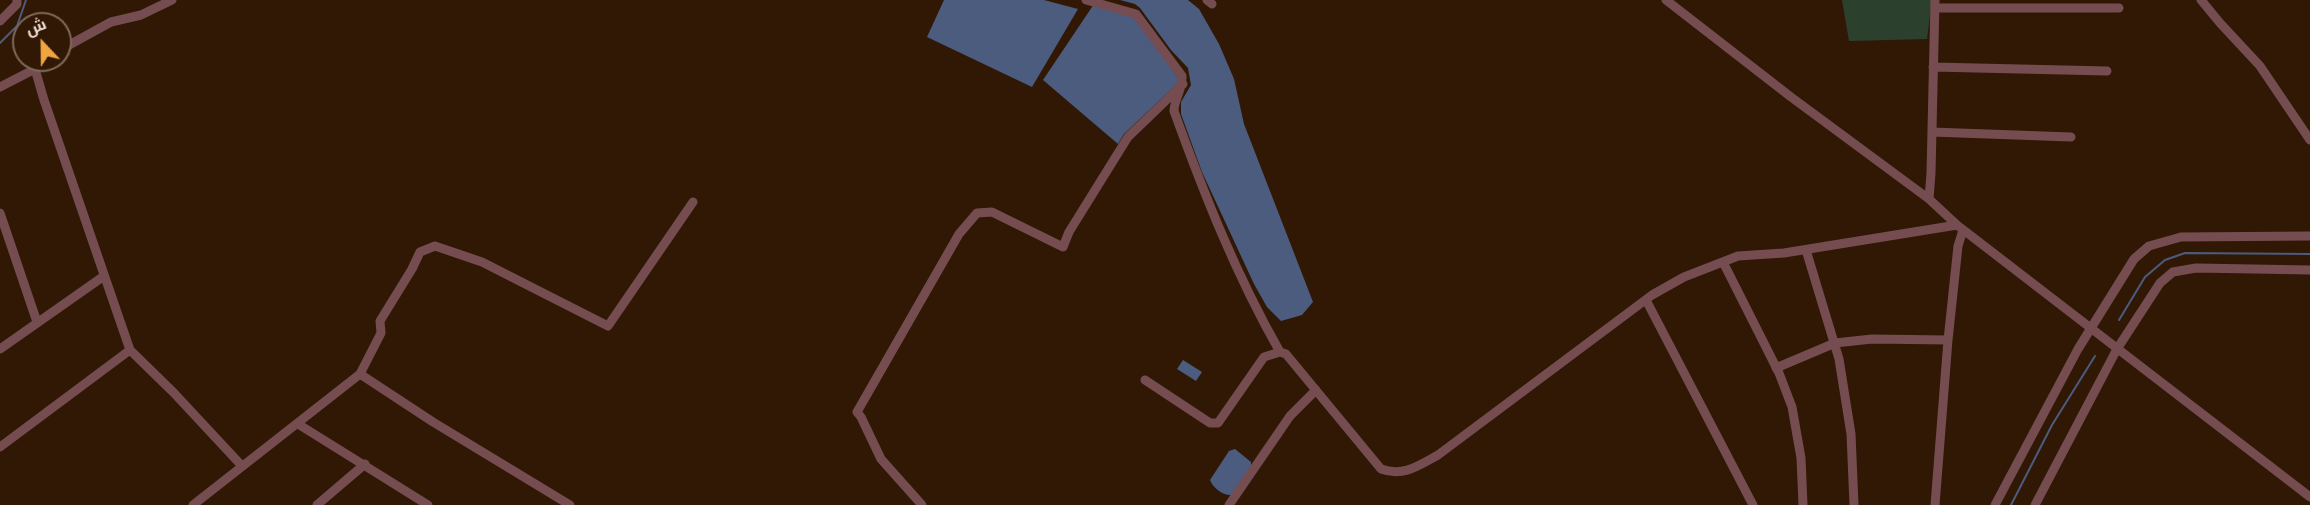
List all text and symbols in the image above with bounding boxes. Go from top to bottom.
north arrow [12,12,72,72]
text: ش [23,14,49,39]

